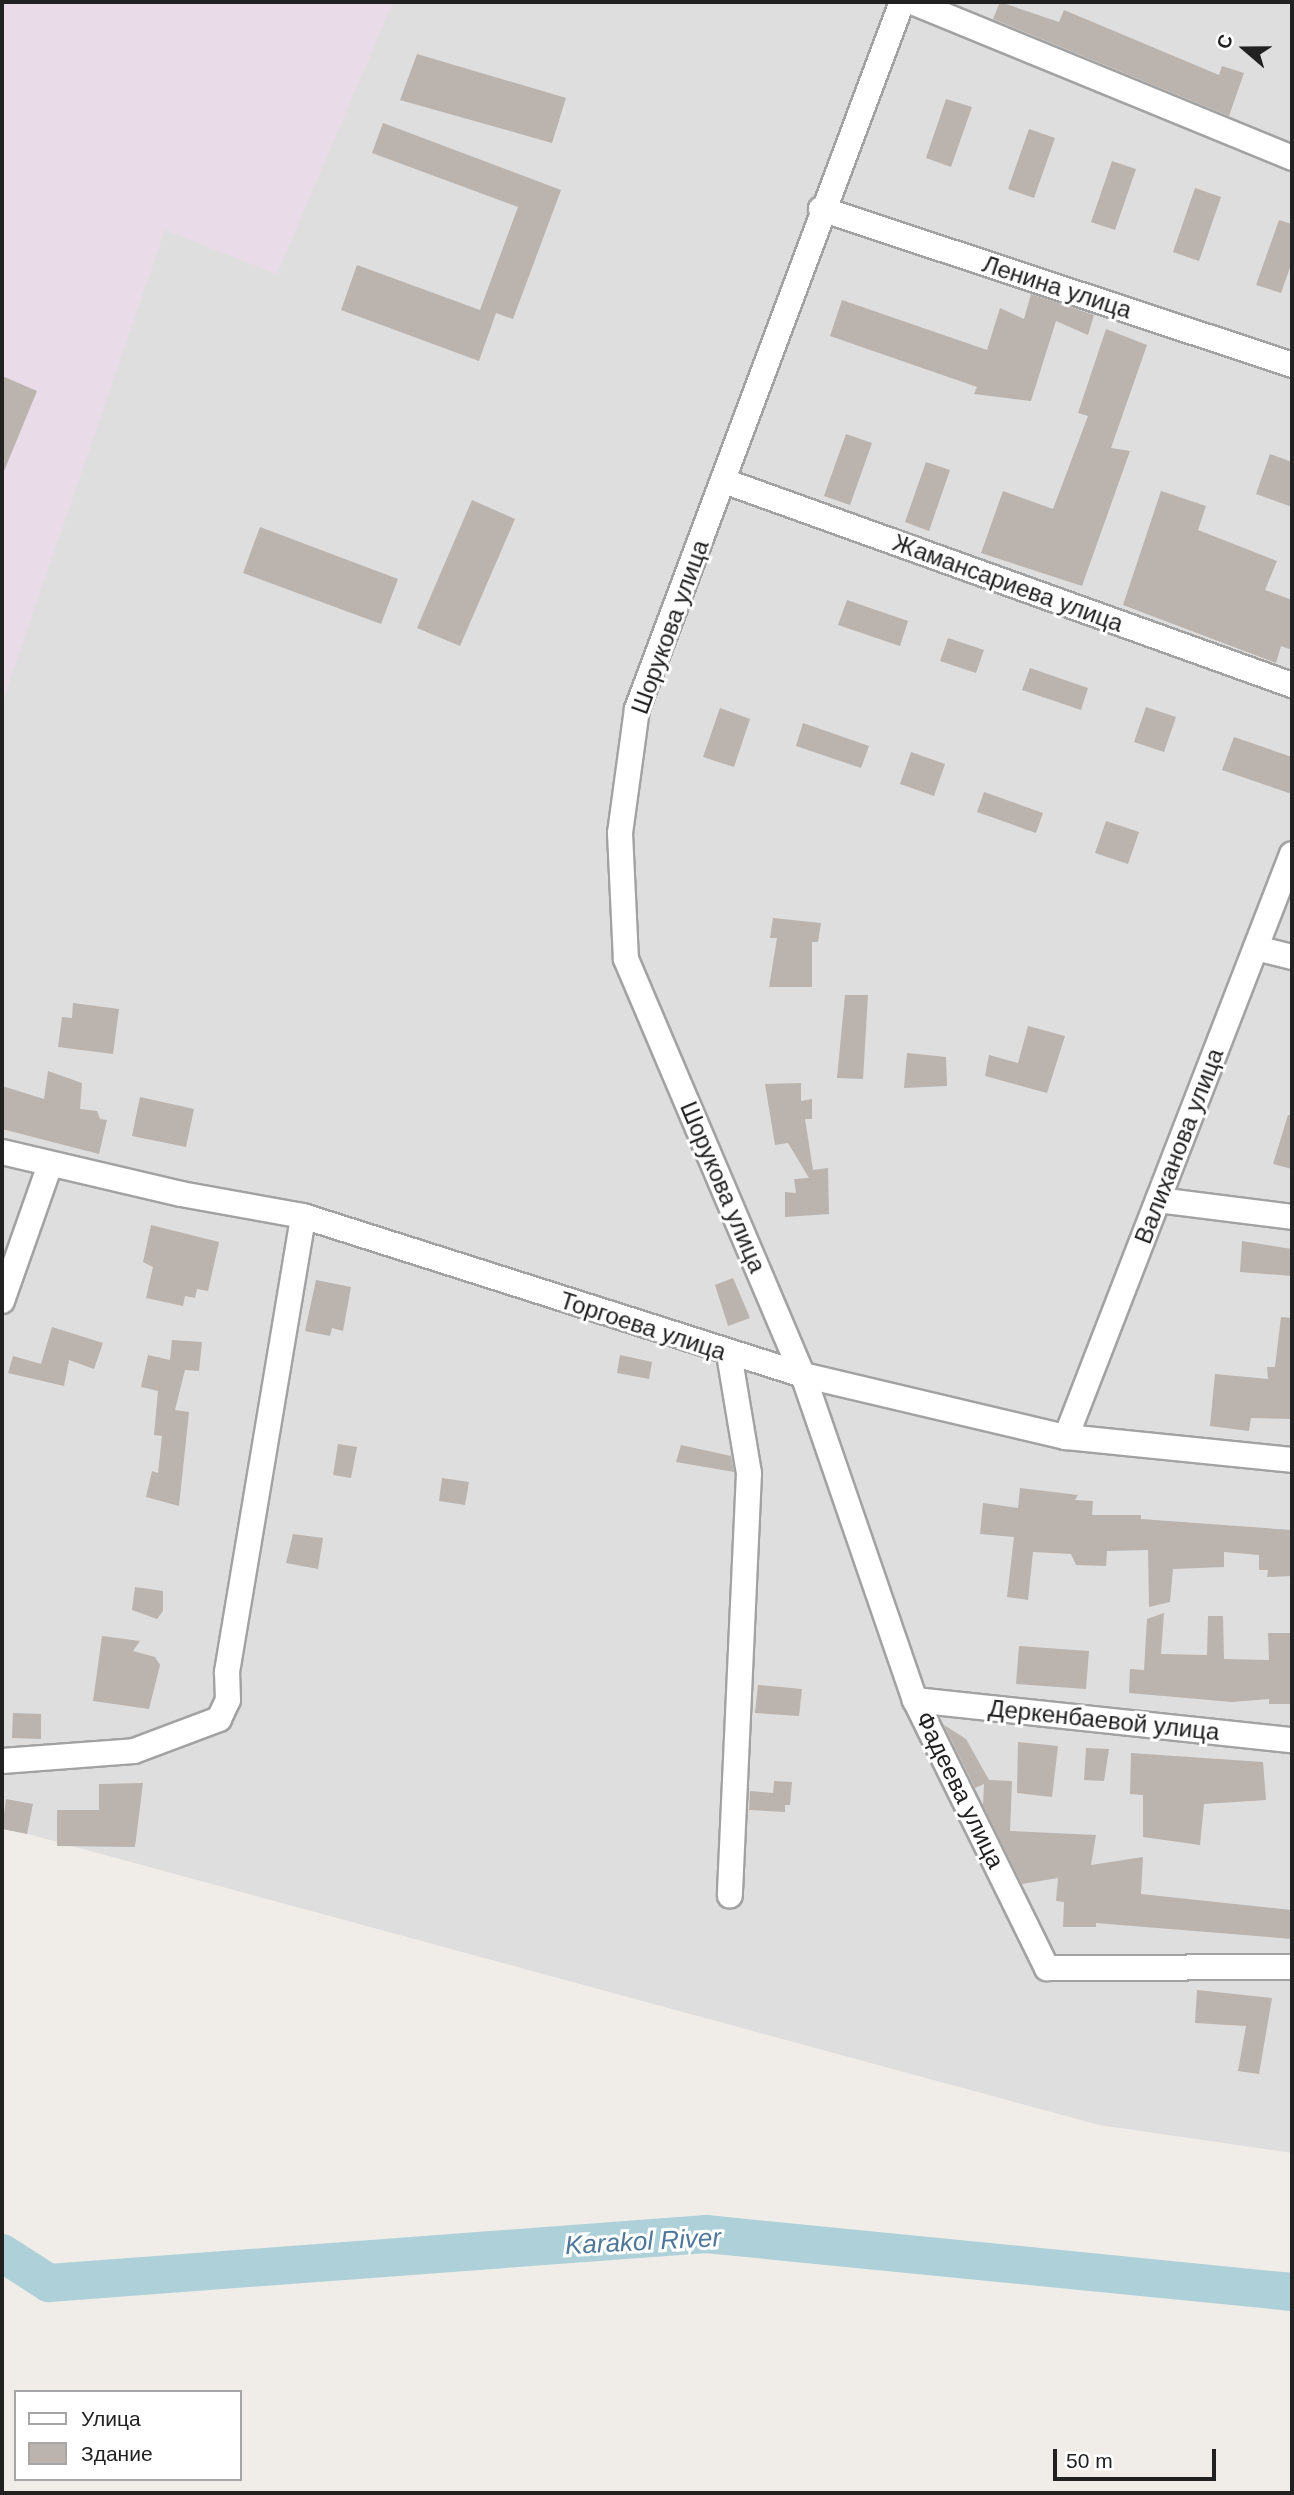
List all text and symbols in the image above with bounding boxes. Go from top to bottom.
north arrow [1210,14,1280,84]
text: С [1213,32,1237,52]
street label: Ленина улица [979,249,1135,325]
street label: Жамансариева улица [889,528,1127,638]
street label: Шорукова улица [625,536,715,718]
street label: Валиханова улица [1128,1044,1230,1248]
street label: Шорукова улица [674,1097,772,1277]
street label: Торгоева улица [556,1286,730,1366]
street label: Деркенбаевой улица [987,1694,1221,1746]
street label: Фадеева улица [910,1707,1010,1873]
water label: Karakol River [564,2222,722,2262]
legend [14,2390,242,2481]
text: Улица [81,2407,141,2430]
scale bar [1056,2436,1219,2480]
text: Здание [81,2442,153,2465]
text: 50 m [1066,2449,1113,2472]

